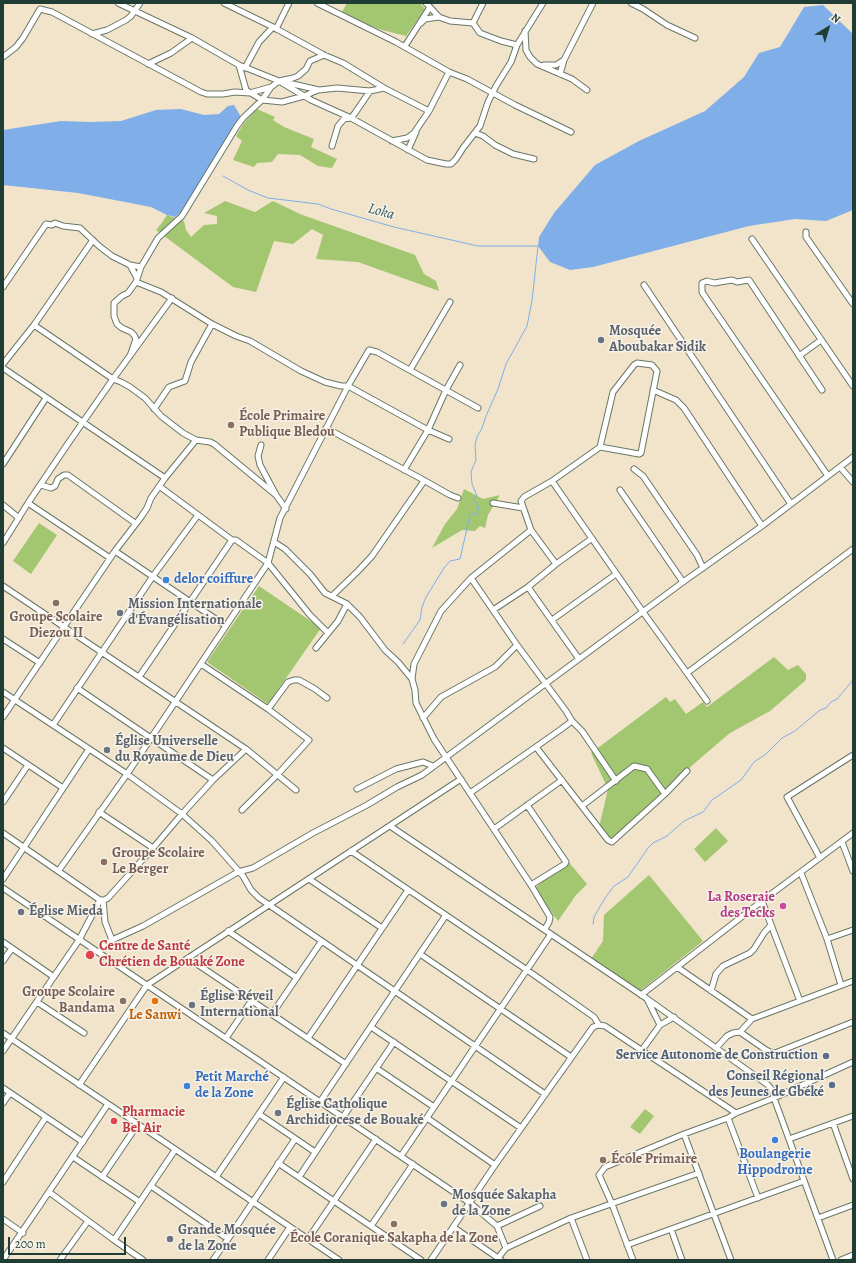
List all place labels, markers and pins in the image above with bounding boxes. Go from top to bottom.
place label: Mosquée Aboubakar Sidik [609,324,706,356]
marker: Mosquée Aboubakar Sidik [596,335,606,345]
place label: École Primaire Publique Bledou [239,409,335,442]
marker: École Primaire Publique Bledou [226,420,236,430]
place label: delor coiffure [174,572,253,588]
marker: delor coiffure [161,575,171,585]
place label: Mission Internationale d'Évangélisation [128,597,262,630]
marker: Groupe Scolaire Diezou II [51,598,61,608]
marker: Mission Internationale d'Évangélisation [115,608,125,618]
place label: Groupe Scolaire Diezou II [10,610,102,642]
place label: Église Universelle du Royaume de Dieu [115,734,234,766]
marker: Église Universelle du Royaume de Dieu [102,745,112,755]
place label: Groupe Scolaire Le Berger [112,846,205,878]
marker: Groupe Scolaire Le Berger [99,857,109,867]
place label: La Roseraie des Tecks [707,890,775,922]
marker: La Roseraie des Tecks [778,901,788,911]
place label: Église Mieda [29,904,103,920]
marker: Église Mieda [16,907,26,917]
place label: Centre de Santé Chrétien de Bouaké Zone [99,939,245,972]
marker: Centre de Santé Chrétien de Bouaké Zone [84,949,96,961]
place label: Groupe Scolaire Bandama [22,985,115,1018]
place label: Église Réveil International [200,989,279,1022]
marker: Groupe Scolaire Bandama [118,996,128,1006]
marker: Le Sanwi [150,996,160,1006]
marker: Église Réveil International [187,1000,197,1010]
place label: Le Sanwi [129,1008,181,1024]
place label: Service Autonome de Construction [616,1048,818,1064]
marker: Service Autonome de Construction [821,1051,831,1061]
place label: Conseil Régional des Jeunes de Gbéké [709,1069,824,1102]
place label: Petit Marché de la Zone [195,1070,269,1102]
marker: Conseil Régional des Jeunes de Gbéké [827,1080,837,1090]
marker: Petit Marché de la Zone [182,1081,192,1091]
place label: Église Catholique Archidiocese de Bouaké [286,1097,424,1130]
place label: Pharmacie Bel Air [122,1105,185,1138]
marker: Église Catholique Archidiocese de Bouaké [273,1108,283,1118]
marker: Pharmacie Bel Air [109,1116,119,1126]
marker: Boulangerie Hippodrome [770,1135,780,1145]
place label: Boulangerie Hippodrome [737,1147,813,1180]
place label: École Primaire [611,1152,697,1168]
marker: École Primaire [598,1155,608,1165]
place label: Mosquée Sakapha de la Zone [452,1188,557,1220]
marker: Mosquée Sakapha de la Zone [439,1199,449,1209]
marker: École Coranique Sakapha de la Zone [389,1219,399,1229]
place label: Grande Mosquée de la Zone [178,1223,276,1256]
place label: École Coranique Sakapha de la Zone [290,1231,498,1247]
marker: Grande Mosquée de la Zone [165,1234,175,1244]

